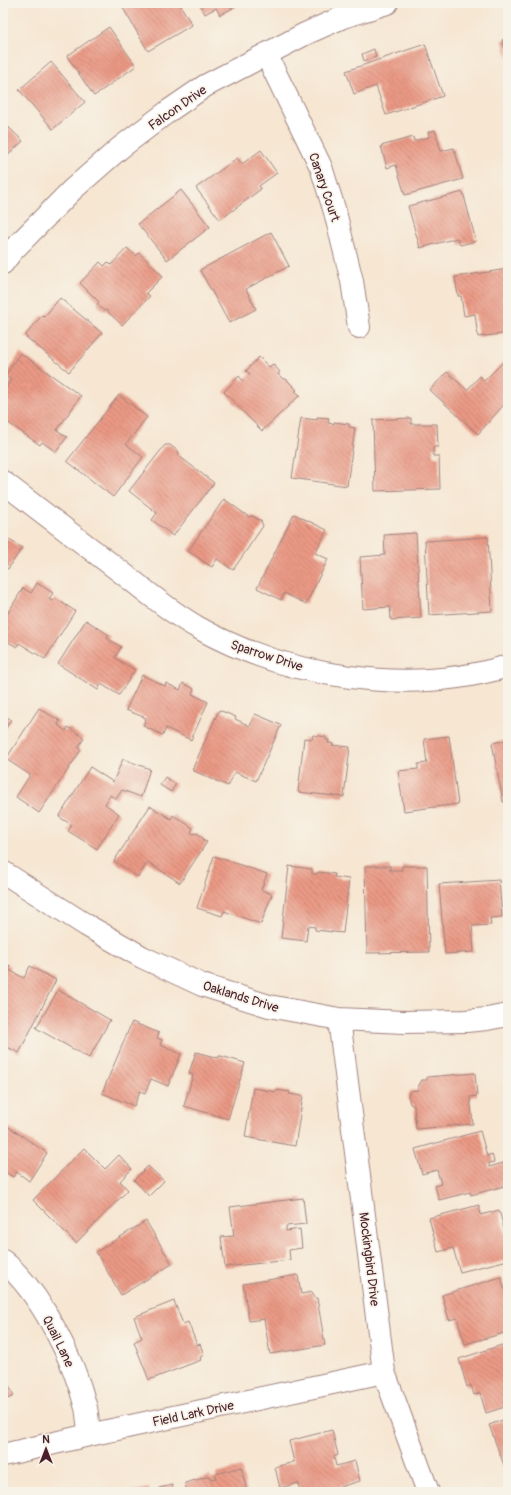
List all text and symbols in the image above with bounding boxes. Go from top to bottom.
street label: Falcon Drive [145,82,210,134]
street label: Canary Court [305,151,344,224]
street label: Sparrow Drive [229,637,305,675]
street label: Oaklands Drive [201,978,281,1016]
street label: Mockingbird Drive [355,1211,383,1308]
street label: Quail Lane [39,1313,78,1370]
street label: Field Lark Drive [151,1397,236,1430]
north arrow [26,1429,66,1469]
text: N [42,1433,50,1446]

